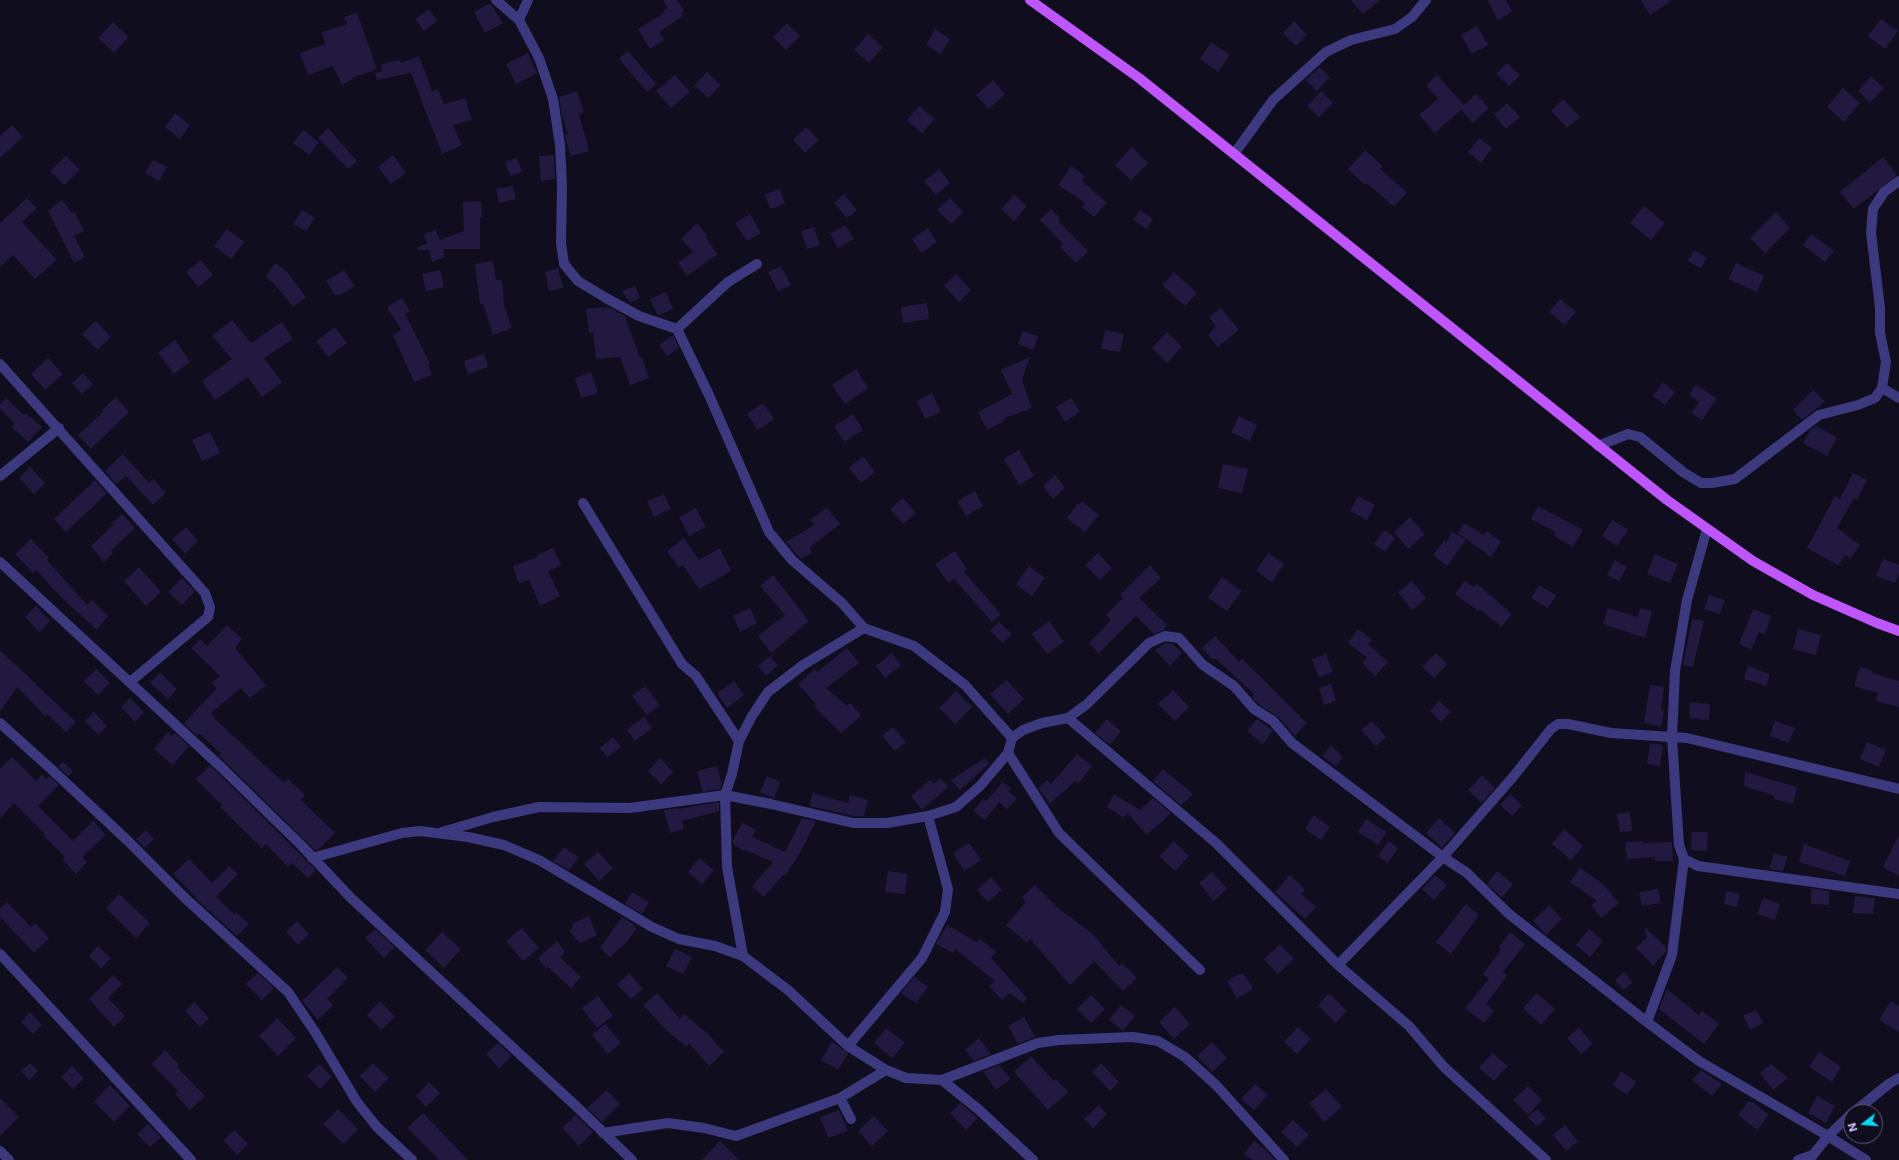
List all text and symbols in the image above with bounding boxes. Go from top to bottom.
north arrow [1843,1104,1883,1144]
text: N [1845,1121,1860,1133]

